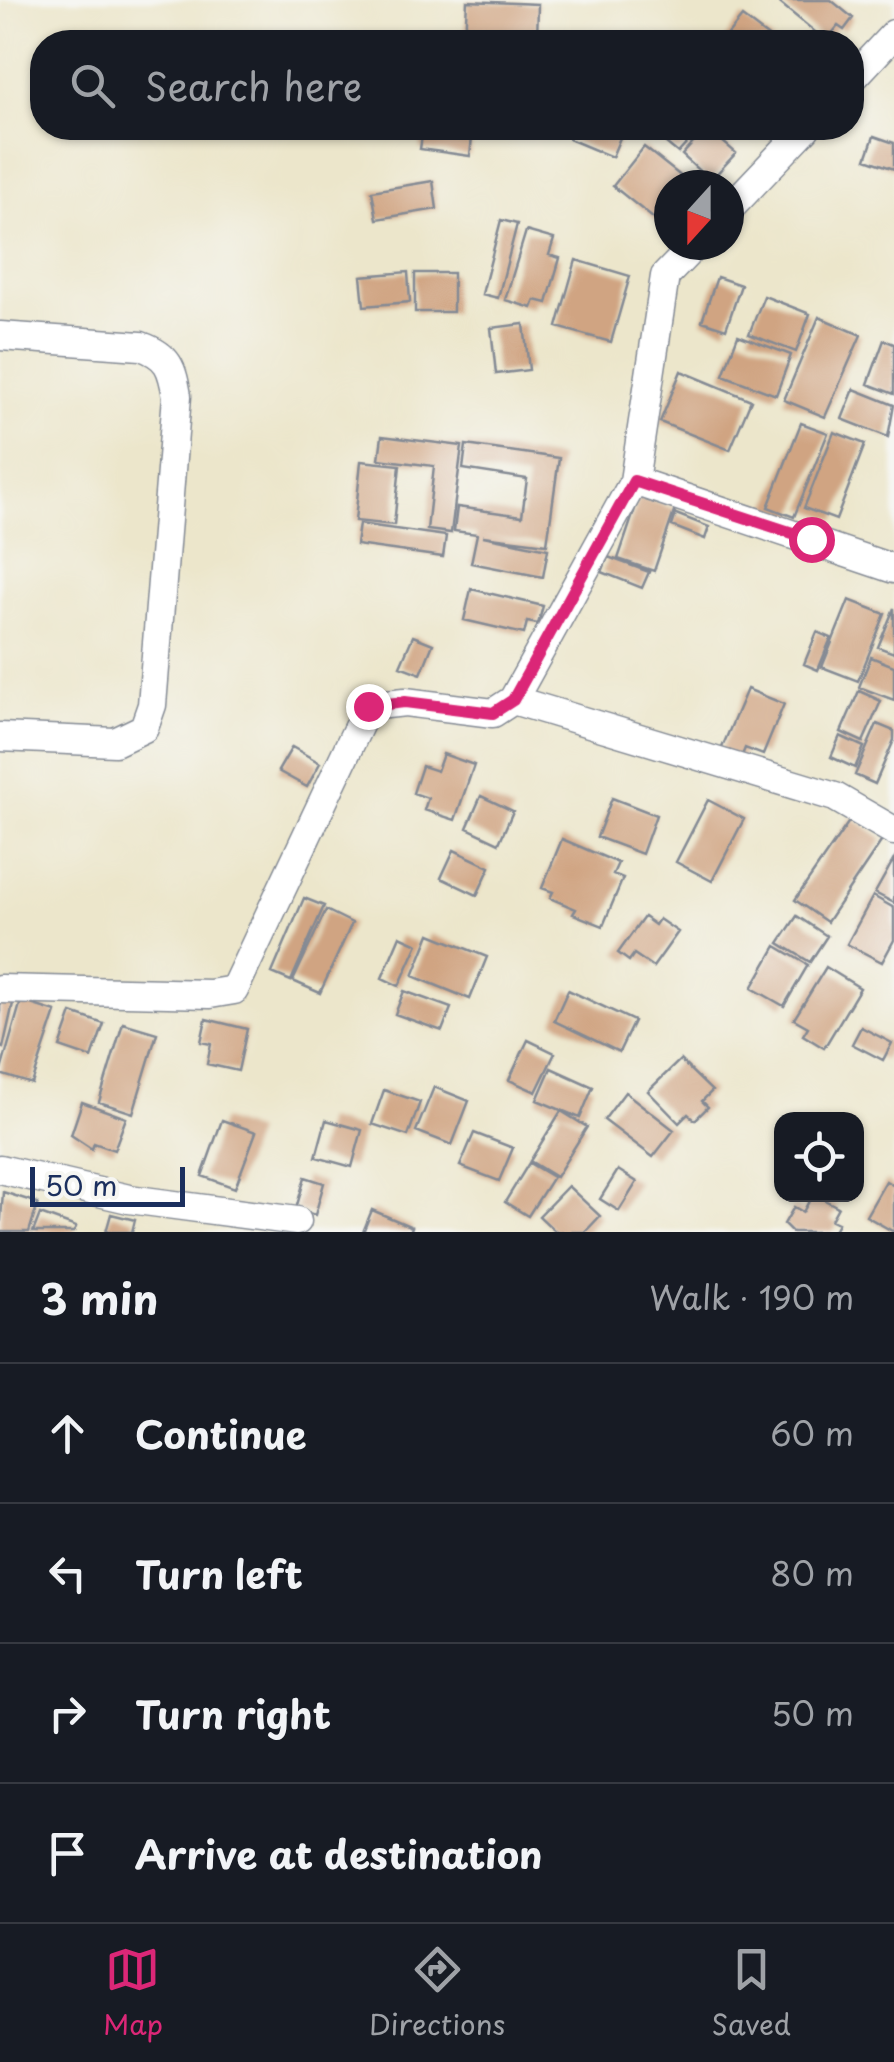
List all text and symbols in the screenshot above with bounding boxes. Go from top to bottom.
search box [30,30,864,140]
text: Search here [145,57,362,114]
icon: search [65,58,120,113]
north arrow [654,170,744,260]
route start [789,517,835,563]
route end [346,684,392,730]
map controls [774,1112,864,1202]
button: locate [774,1112,864,1202]
scale bar [30,1162,185,1206]
text: 50 m [45,1163,118,1206]
text: 3 min [40,1266,158,1329]
text: Walk · 190 m [649,1273,854,1321]
text: Continue [135,1405,306,1462]
icon: ahead [40,1406,95,1461]
text: 60 m [770,1409,854,1457]
text: Turn left [135,1545,303,1602]
icon: left [40,1546,95,1601]
text: 80 m [770,1549,854,1597]
text: Turn right [135,1685,331,1742]
icon: right [40,1686,95,1741]
text: 50 m [771,1689,854,1737]
text: Arrive at destination [135,1825,543,1882]
icon: arrive [40,1826,95,1881]
tab: Map [103,1942,163,2045]
tab: Directions [369,1942,505,2045]
tab: Saved [711,1942,791,2045]

